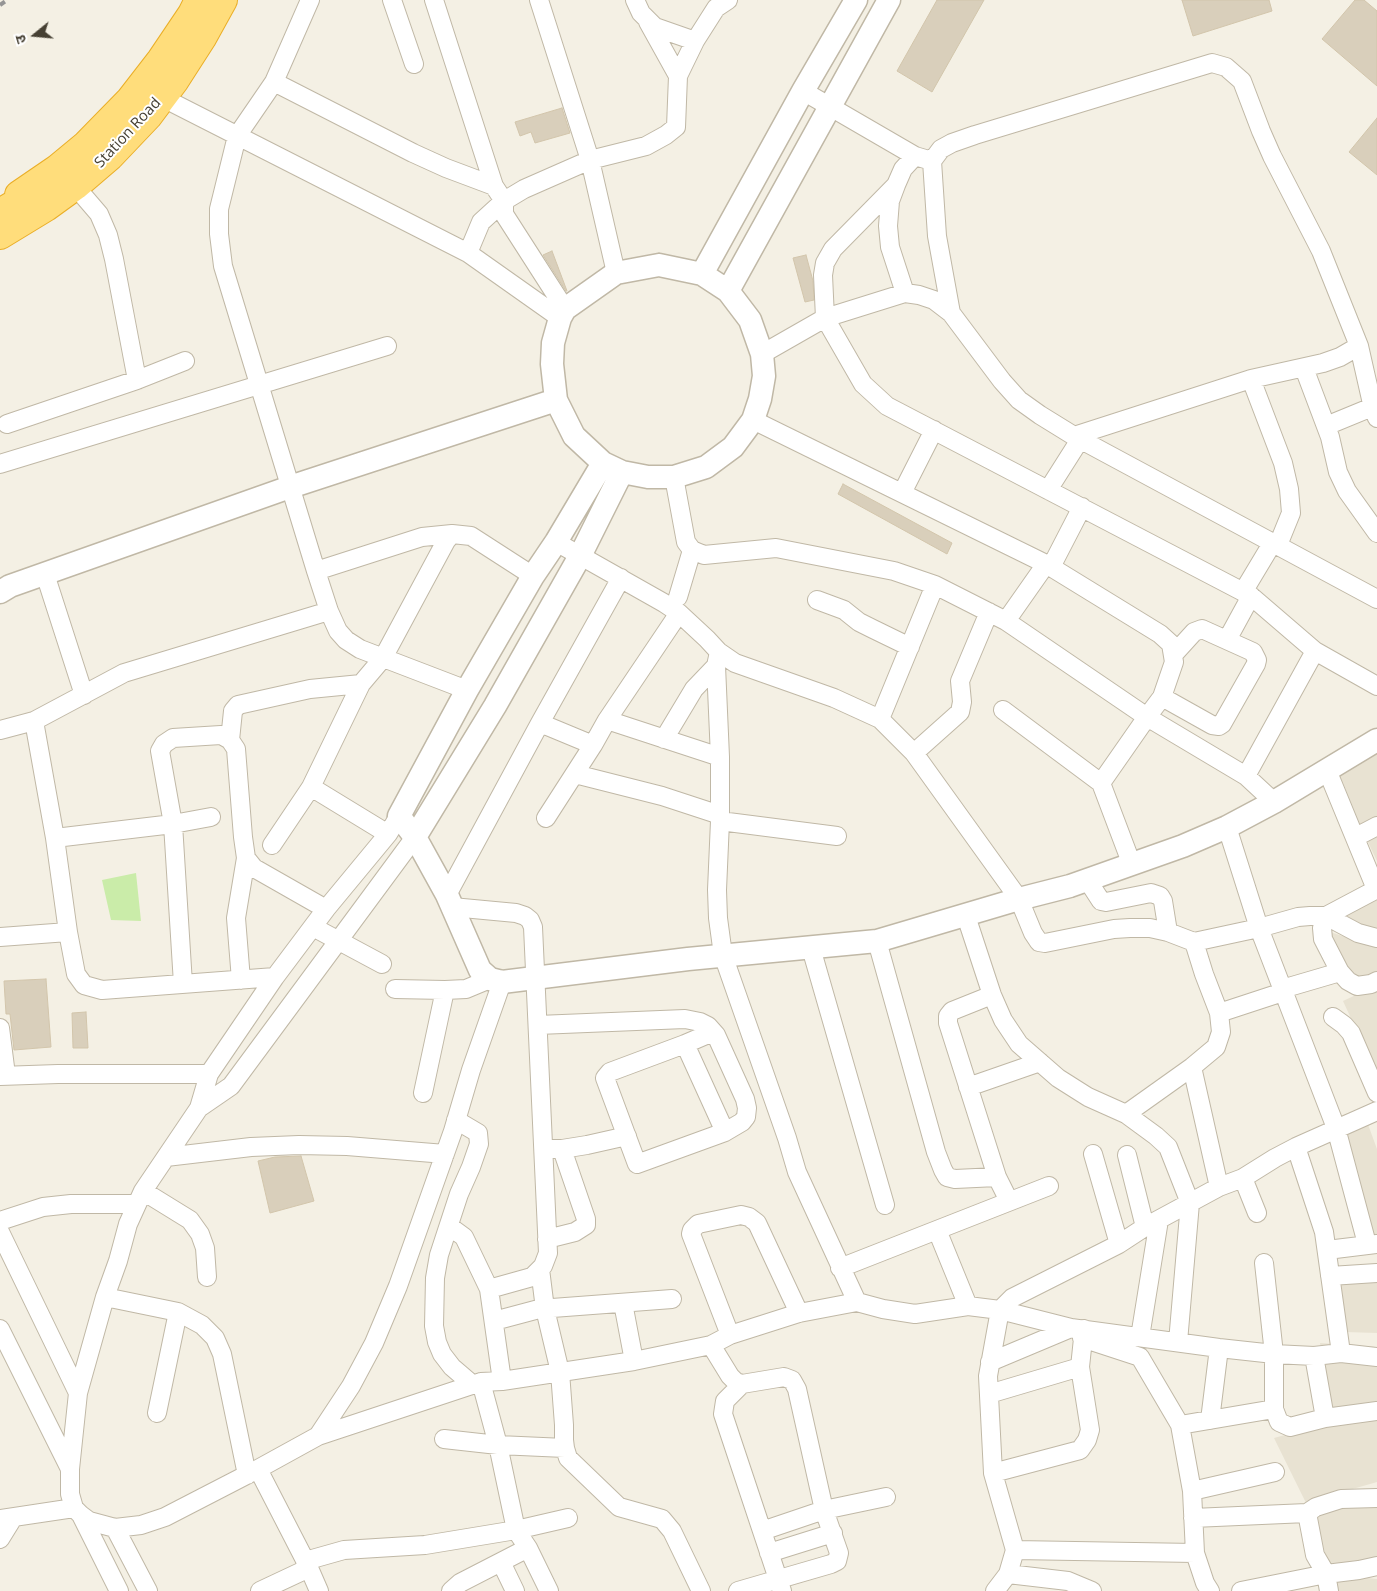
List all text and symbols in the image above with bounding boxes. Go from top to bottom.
north arrow [10,10,60,60]
text: उ [10,33,30,46]
street label: Station Road [91,94,165,172]

